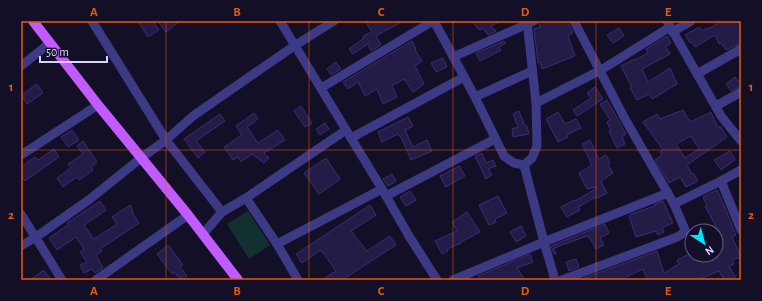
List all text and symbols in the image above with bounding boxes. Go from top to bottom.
text: A [90,6,98,19]
text: B [233,6,241,19]
text: C [378,6,385,19]
text: D [521,6,530,19]
text: E [665,6,672,19]
scale bar [40,38,107,64]
text: 50 m [46,46,69,58]
text: 1 [9,81,13,94]
text: 1 [749,81,753,94]
text: 2 [8,209,14,222]
text: 2 [748,209,754,222]
north arrow [684,223,724,263]
text: N [703,244,716,257]
text: A [90,285,98,298]
text: B [233,285,241,298]
text: C [378,285,385,298]
text: D [521,285,530,298]
text: E [665,285,672,298]

